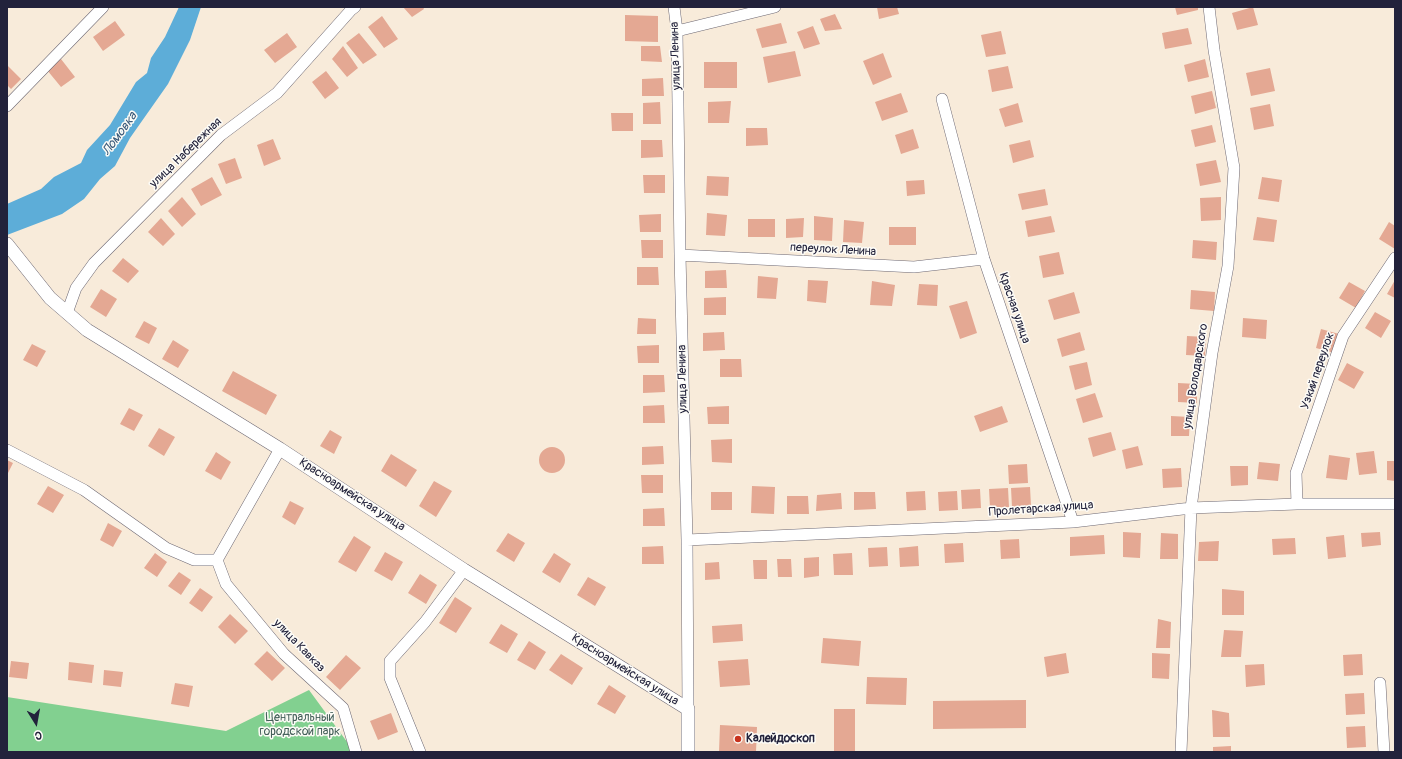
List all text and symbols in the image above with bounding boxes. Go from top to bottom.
street label: улица Ленина [668,22,684,90]
water label: Ломовка [99,109,141,159]
street label: улица Набережная [147,115,225,191]
street label: переулок Ленина [790,241,876,259]
street label: Красная улица [995,271,1033,345]
street label: улица Володарского [1181,322,1211,430]
street label: Узкий переулок [1298,331,1338,411]
street label: улица Ленина [675,345,691,413]
street label: Красноармейская улица [296,455,408,535]
street label: Пролетарская улица [988,498,1094,520]
street label: улица Кавказ [270,616,328,676]
street label: Красноармейская улица [569,631,681,709]
north arrow [16,703,56,743]
park label: Центральный городской парк [260,711,340,739]
text: С [34,728,43,742]
place label: Калейдоскоп [746,732,815,746]
marker: Калейдоскоп [733,734,743,744]

